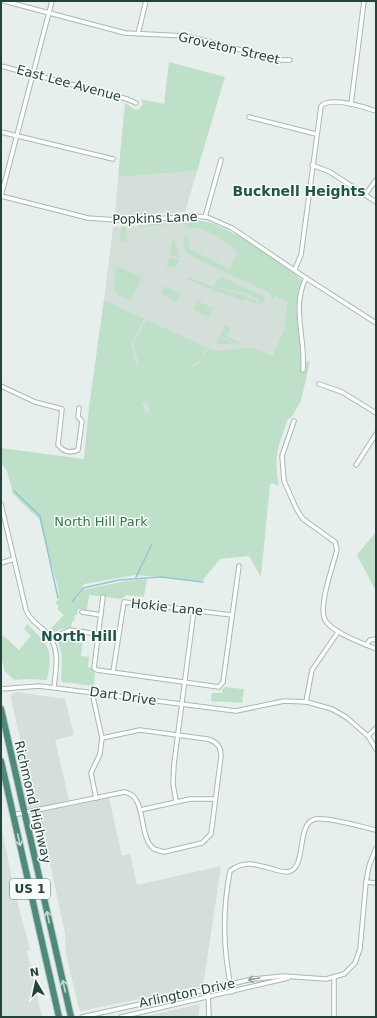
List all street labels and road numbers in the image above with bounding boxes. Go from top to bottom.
street label: Groveton Street [177,29,281,67]
street label: East Lee Avenue [15,62,123,104]
street label: Popkins Lane [112,209,198,227]
street label: Hokie Lane [130,596,204,618]
street label: Dart Drive [89,684,157,708]
street label: Richmond Highway [12,739,54,865]
road number: US 1 [10,879,50,899]
street label: Arlington Drive [137,975,237,1011]

